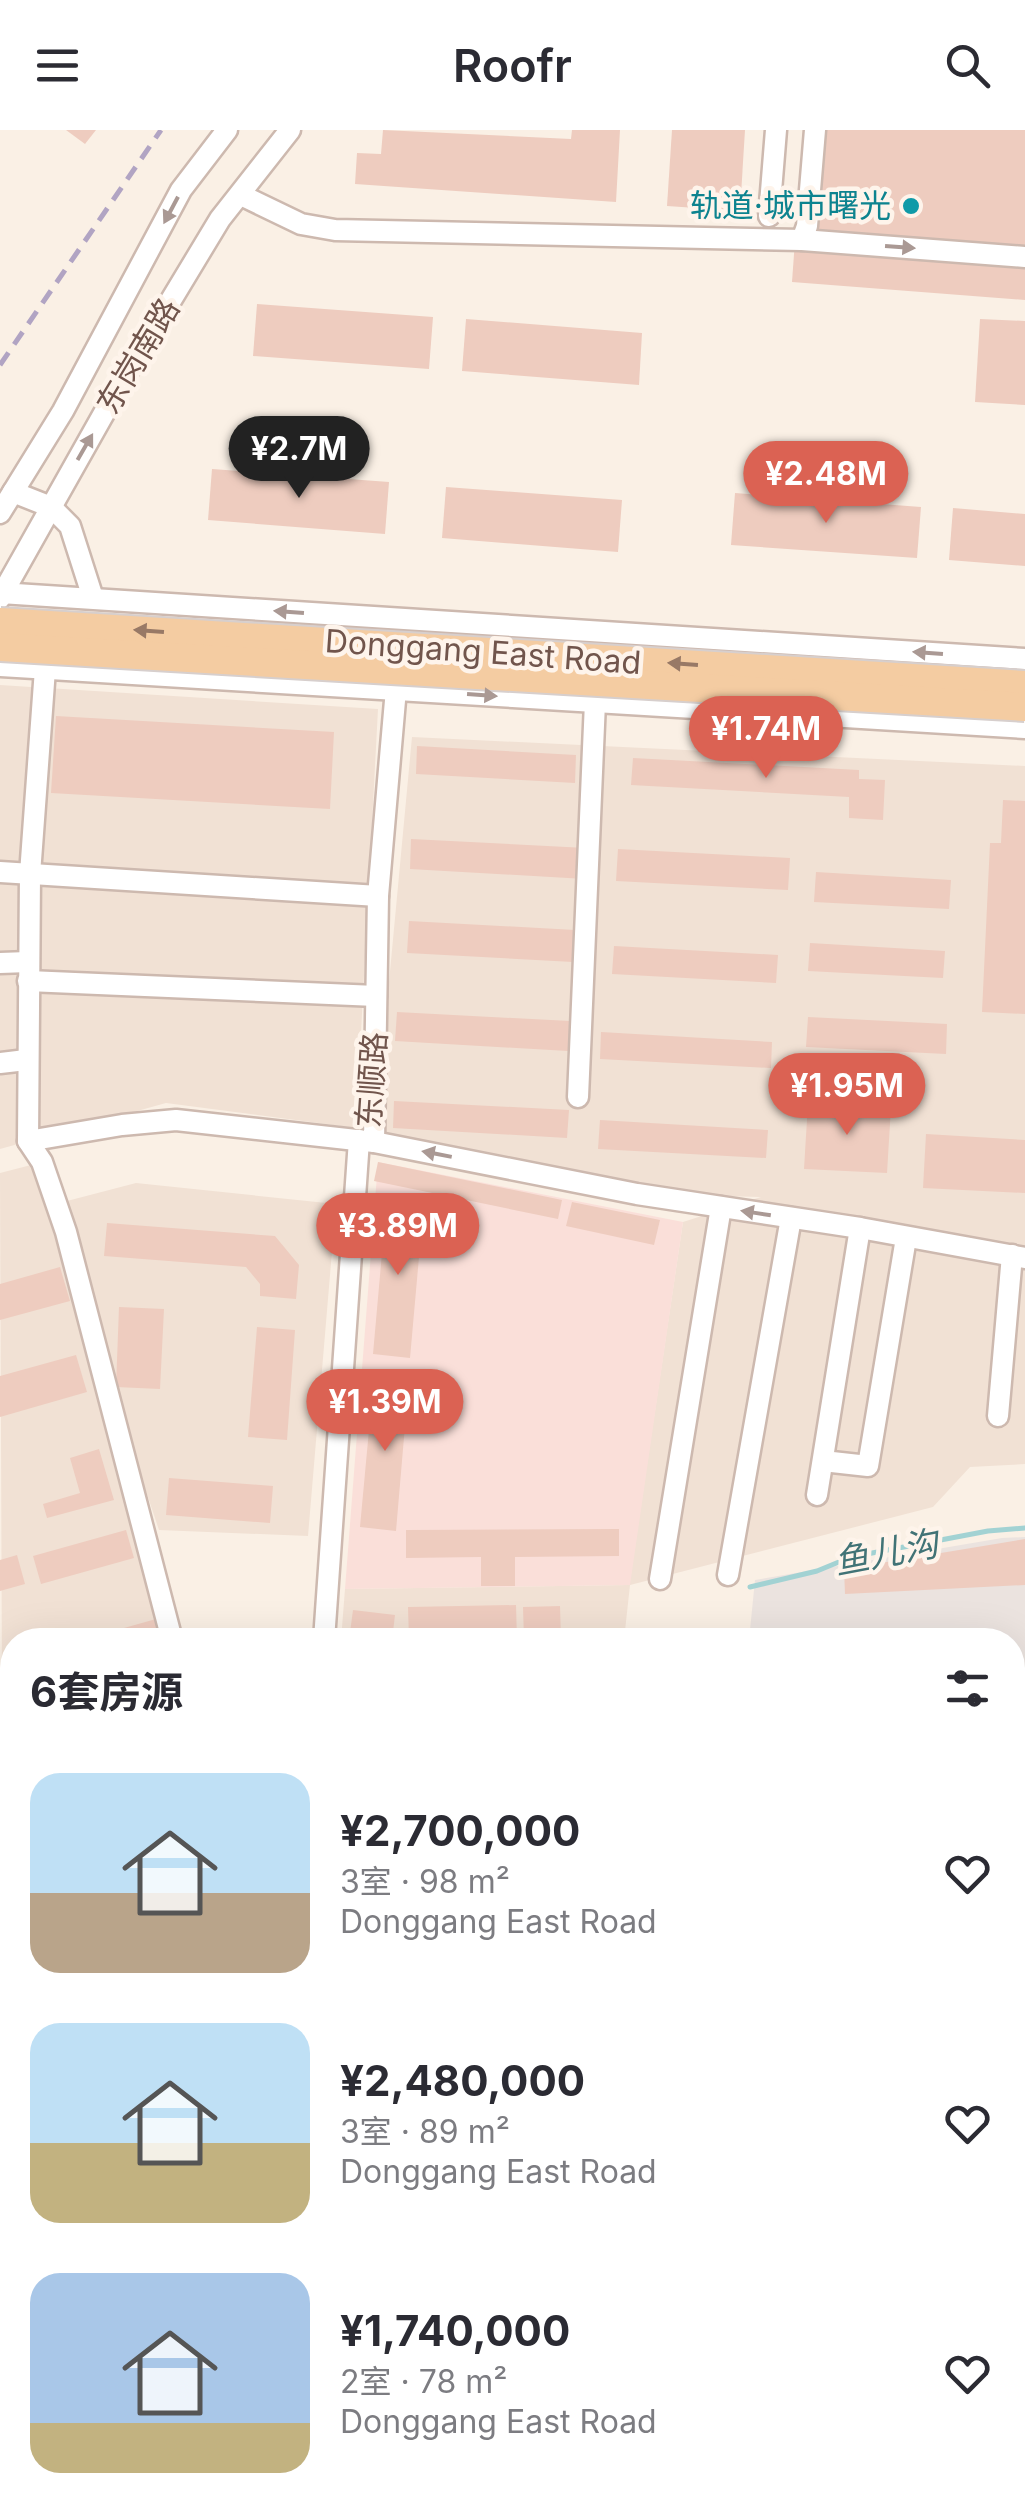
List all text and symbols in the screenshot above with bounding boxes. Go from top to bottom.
icon: menu [30,38,85,93]
text: Roofr [453,38,572,93]
icon: search [940,38,995,93]
place label: 轨道·城市曙光 [690,186,891,225]
one-way arrow [163,195,180,224]
marker: 轨道·城市曙光 [900,195,922,217]
one-way arrow [884,240,916,256]
street label: 东岗南路 [88,291,187,421]
pin: ¥2.7M [229,416,369,501]
text: ¥2.7M [251,429,347,468]
one-way arrow [75,433,93,461]
pin: ¥2.48M [745,441,907,526]
text: ¥2.48M [765,454,887,493]
one-way arrow [273,603,304,619]
street label: Donggang East Road [324,621,642,682]
one-way arrow [133,623,165,639]
one-way arrow [911,645,943,661]
one-way arrow [667,656,699,672]
one-way arrow [466,687,498,703]
pin: ¥1.74M [685,696,847,781]
text: ¥1.74M [711,709,821,748]
street label: 东顺路 [349,1031,394,1129]
pin: ¥1.95M [766,1053,928,1138]
text: ¥1.95M [790,1066,904,1105]
one-way arrow [421,1146,452,1162]
pin: ¥3.89M [317,1193,479,1278]
one-way arrow [740,1204,772,1220]
text: ¥3.89M [338,1206,458,1245]
pin: ¥1.39M [304,1369,466,1454]
text: ¥1.39M [328,1382,442,1421]
water label: 鱼儿沟 [830,1521,945,1583]
icon: filters [940,1661,995,1716]
text: 6套房源 [30,1666,183,1717]
text: ¥2,700,000 [340,1805,580,1856]
icon: home [110,1813,230,1933]
icon: heart [940,1846,995,1901]
text: 3室 · 98 m² [340,1862,510,1901]
text: Donggang East Road [340,1902,657,1941]
text: ¥2,480,000 [340,2055,585,2106]
icon: home [110,2063,230,2183]
icon: heart [940,2096,995,2151]
text: 3室 · 89 m² [340,2112,510,2151]
text: Donggang East Road [340,2152,657,2191]
text: ¥1,740,000 [340,2305,570,2356]
icon: home [110,2313,230,2433]
icon: heart [940,2346,995,2401]
text: 2室 · 78 m² [340,2362,507,2401]
text: Donggang East Road [340,2402,657,2441]

